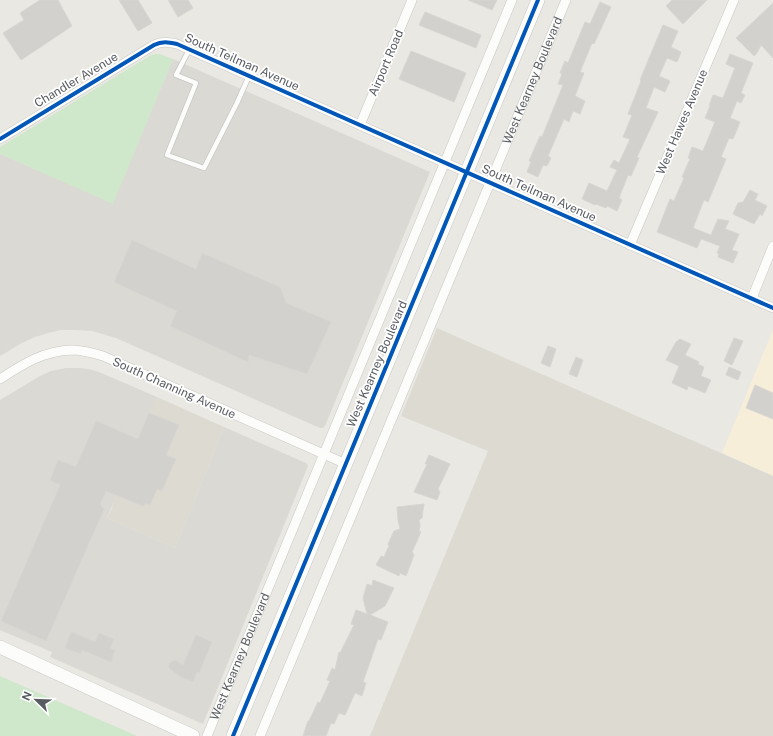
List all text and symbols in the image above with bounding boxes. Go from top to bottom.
street label: West Kearney Boulevard [500,15,565,146]
street label: Airport Road [366,28,406,98]
street label: South Teilman Avenue [182,30,302,94]
street label: Chandler Avenue [32,49,120,110]
street label: West Hawes Avenue [653,67,711,177]
street label: South Teilman Avenue [479,161,599,225]
street label: West Kearney Boulevard [344,299,410,429]
street label: South Channing Avenue [110,354,238,422]
street label: West Kearney Boulevard [207,591,272,722]
north arrow [16,680,56,720]
text: N [20,690,34,702]

